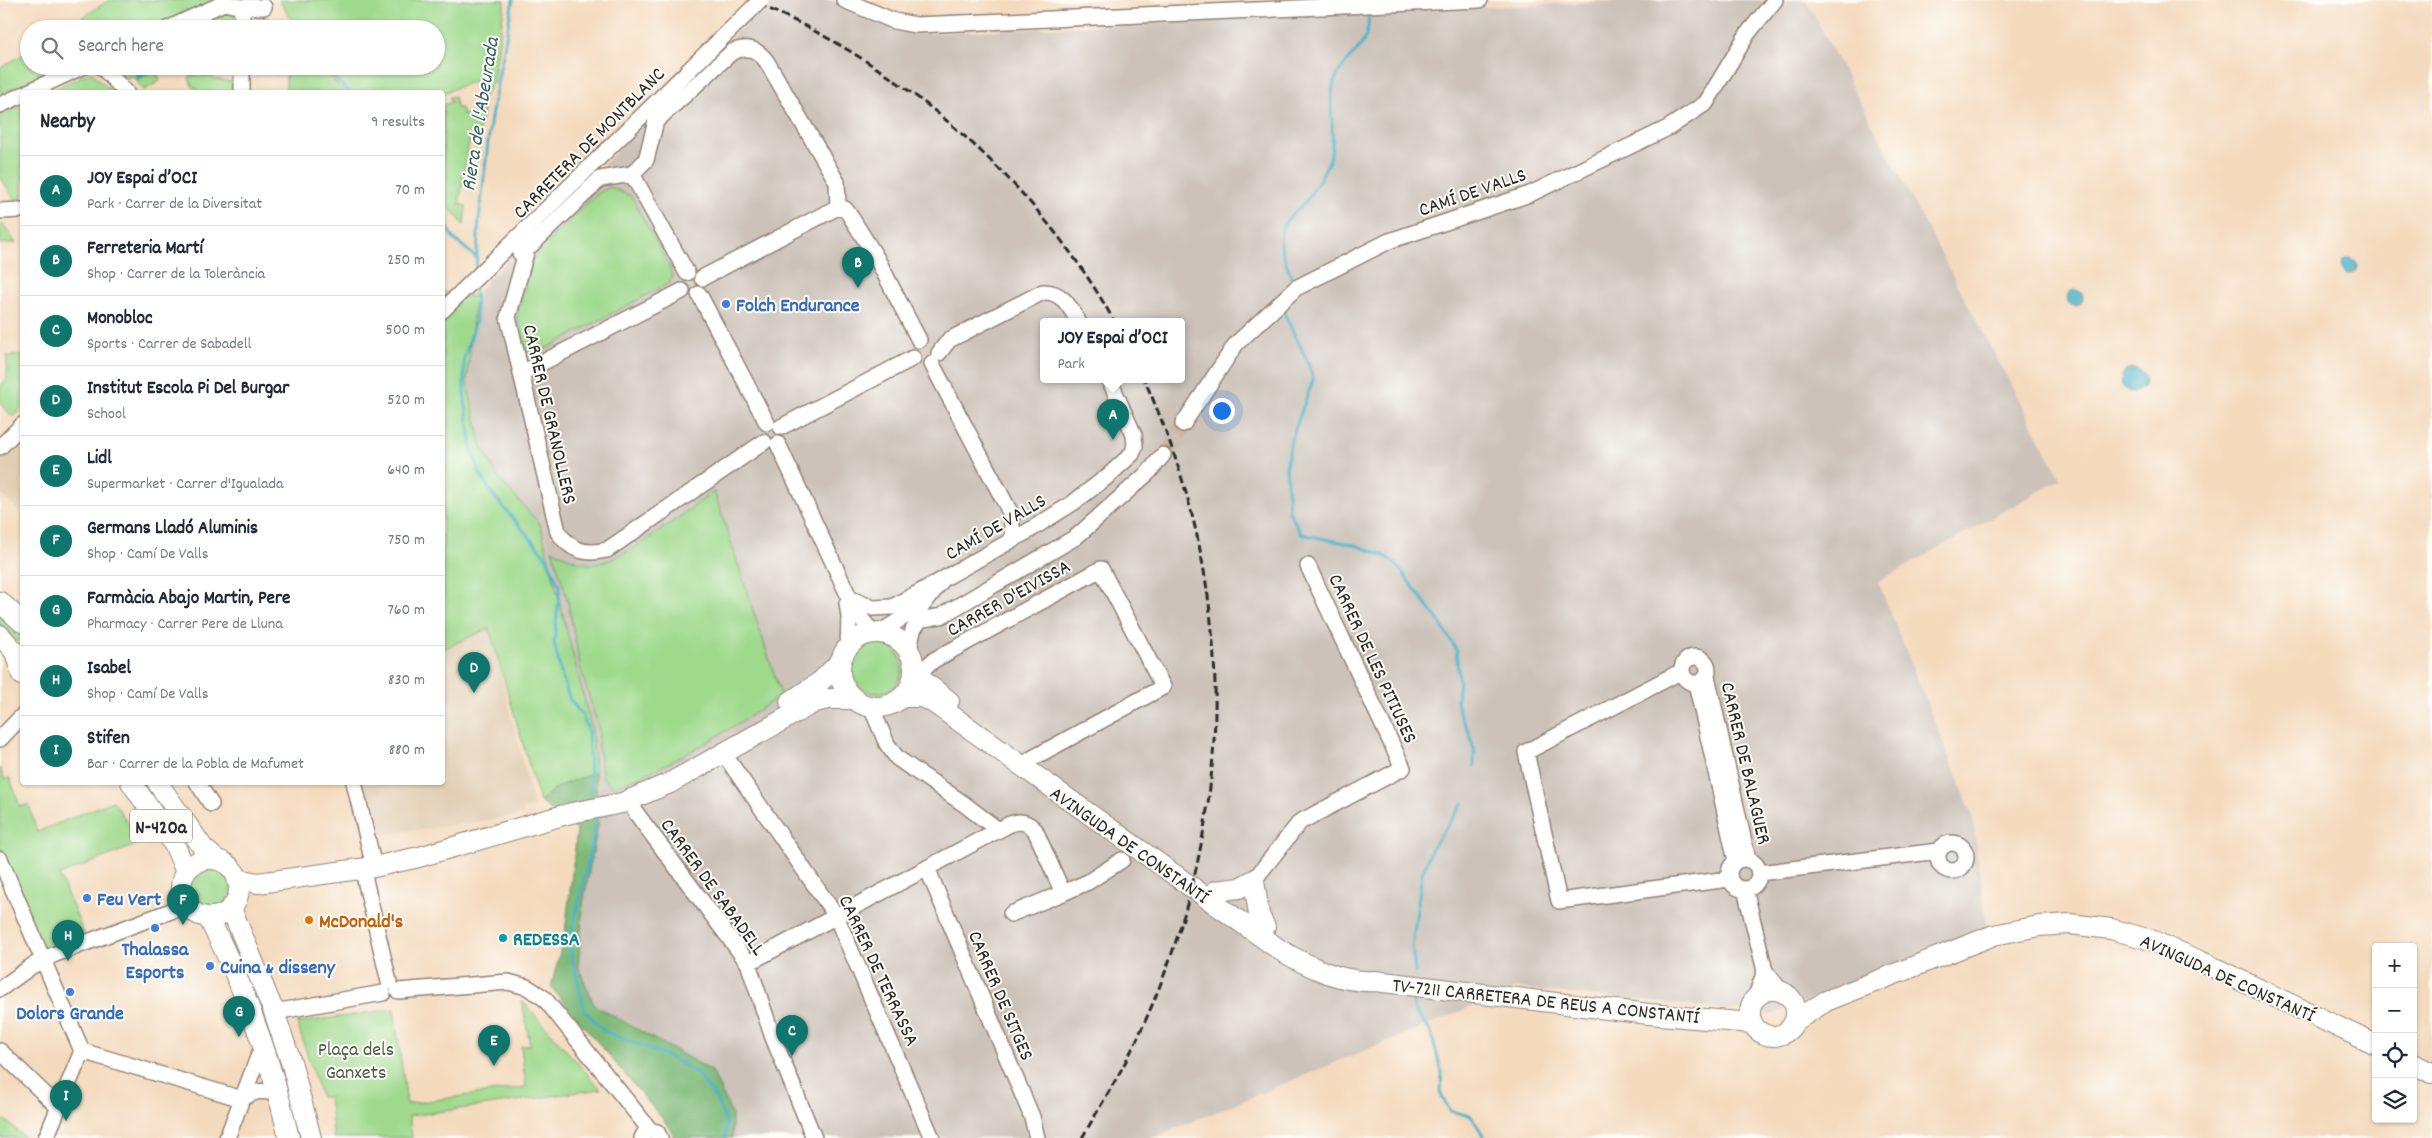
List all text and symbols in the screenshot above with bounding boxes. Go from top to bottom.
search box [20,20,445,75]
icon: search [38,34,66,62]
text: Search here [78,34,164,61]
water label: Riera de l'Abeurada [455,34,509,193]
street label: CARRETERA DE MONTBLANC [508,62,673,227]
text: Nearby [40,108,95,138]
text: 9 results [371,111,425,134]
street label: CAMÍ DE VALLS [1415,162,1531,225]
text: JOY Espai d’OCI [87,166,197,193]
text: A [52,179,60,202]
text: 70 m [395,179,425,202]
text: Park · Carrer de la Diversitat [87,193,262,216]
text: Ferreteria Martí [87,236,203,263]
pin: B [842,247,874,288]
text: B [52,249,60,272]
text: 250 m [387,249,425,272]
text: Shop · Carrer de la Tolerància [87,263,265,286]
place label: Folch Endurance [736,293,860,321]
marker: Folch Endurance [720,298,732,310]
text: Monobloc [87,306,153,333]
popup [1040,318,1185,383]
text: C [52,319,60,342]
text: 500 m [385,319,425,342]
street label: CARRER DE GRANOLLERS [514,322,582,507]
text: JOY Espai d’OCI [1057,326,1168,353]
text: Sports · Carrer de Sabadell [87,333,251,356]
text: Park [1057,353,1085,376]
text: Institut Escola Pi Del Burgar [87,376,289,403]
text: D [52,389,60,412]
text: 520 m [387,389,425,412]
your location [1209,398,1235,424]
pin: A [1097,399,1129,440]
text: School [87,403,126,426]
text: Lidl [87,446,112,473]
text: E [52,459,60,482]
text: 640 m [387,459,425,482]
text: Supermarket · Carrer d'Igualada [87,473,284,496]
street label: CAMÍ DE VALLS [941,488,1052,569]
text: Germans Lladó Aluminis [87,516,258,543]
text: F [52,529,60,552]
text: 750 m [388,529,425,552]
text: Shop · Camí De Valls [87,543,208,566]
street label: CARRER D'EIVISSA [942,554,1076,645]
street label: CARRER DE LES PITIUSES [1320,570,1423,749]
text: Farmàcia Abajo Martin, Pere [87,586,290,613]
text: G [52,599,60,622]
text: 760 m [388,599,425,622]
text: Pharmacy · Carrer Pere de Lluna [87,613,283,636]
pin: D [458,652,490,693]
text: Isabel [87,656,131,683]
text: H [52,669,60,692]
text: 830 m [388,669,425,692]
street label: CARRER DE BALAGUER [1712,680,1776,848]
text: Shop · Camí De Valls [87,683,208,706]
text: Stifen [87,726,130,753]
text: I [54,739,58,762]
text: 880 m [389,739,425,762]
text: Bar · Carrer de la Pobla de Mafumet [87,753,304,776]
street label: AVINGUDA DE CONSTANTÍ [1043,781,1214,912]
road number: N-420a [130,809,192,842]
street label: CARRER DE SABADELL [652,813,771,962]
pin: F [167,884,199,925]
place label: Feu Vert [97,887,162,915]
street label: CARRER DE TERRASSA [830,891,925,1051]
marker: Feu Vert [81,892,93,904]
place label: McDonald's [319,909,403,937]
marker: McDonald's [303,914,315,926]
pin: H [52,920,84,961]
marker: Thalassa Esports [149,922,161,934]
place label: REDESSA [513,927,580,955]
street label: CARRER DE SITGES [959,927,1039,1065]
street label: AVINGUDA DE CONSTANTÍ [2135,929,2319,1031]
marker: REDESSA [497,932,509,944]
place label: Thalassa Esports [122,937,189,988]
map controls [2372,943,2417,1123]
button: + [2372,943,2417,988]
place label: Cuina & disseny [220,955,336,983]
marker: Cuina & disseny [204,960,216,972]
street label: TV-7211 CARRETERA DE REUS A CONSTANTÍ [1391,973,1701,1033]
marker: Dolors Grande [64,986,76,998]
button: − [2372,988,2417,1033]
pin: G [223,996,255,1037]
place label: Dolors Grande [16,1001,124,1029]
pin: C [776,1015,808,1056]
pin: E [478,1025,510,1066]
button: locate [2372,1033,2417,1078]
park label: Plaça dels Ganxets [318,1037,394,1088]
button: layers [2372,1078,2417,1123]
pin: I [50,1080,82,1121]

